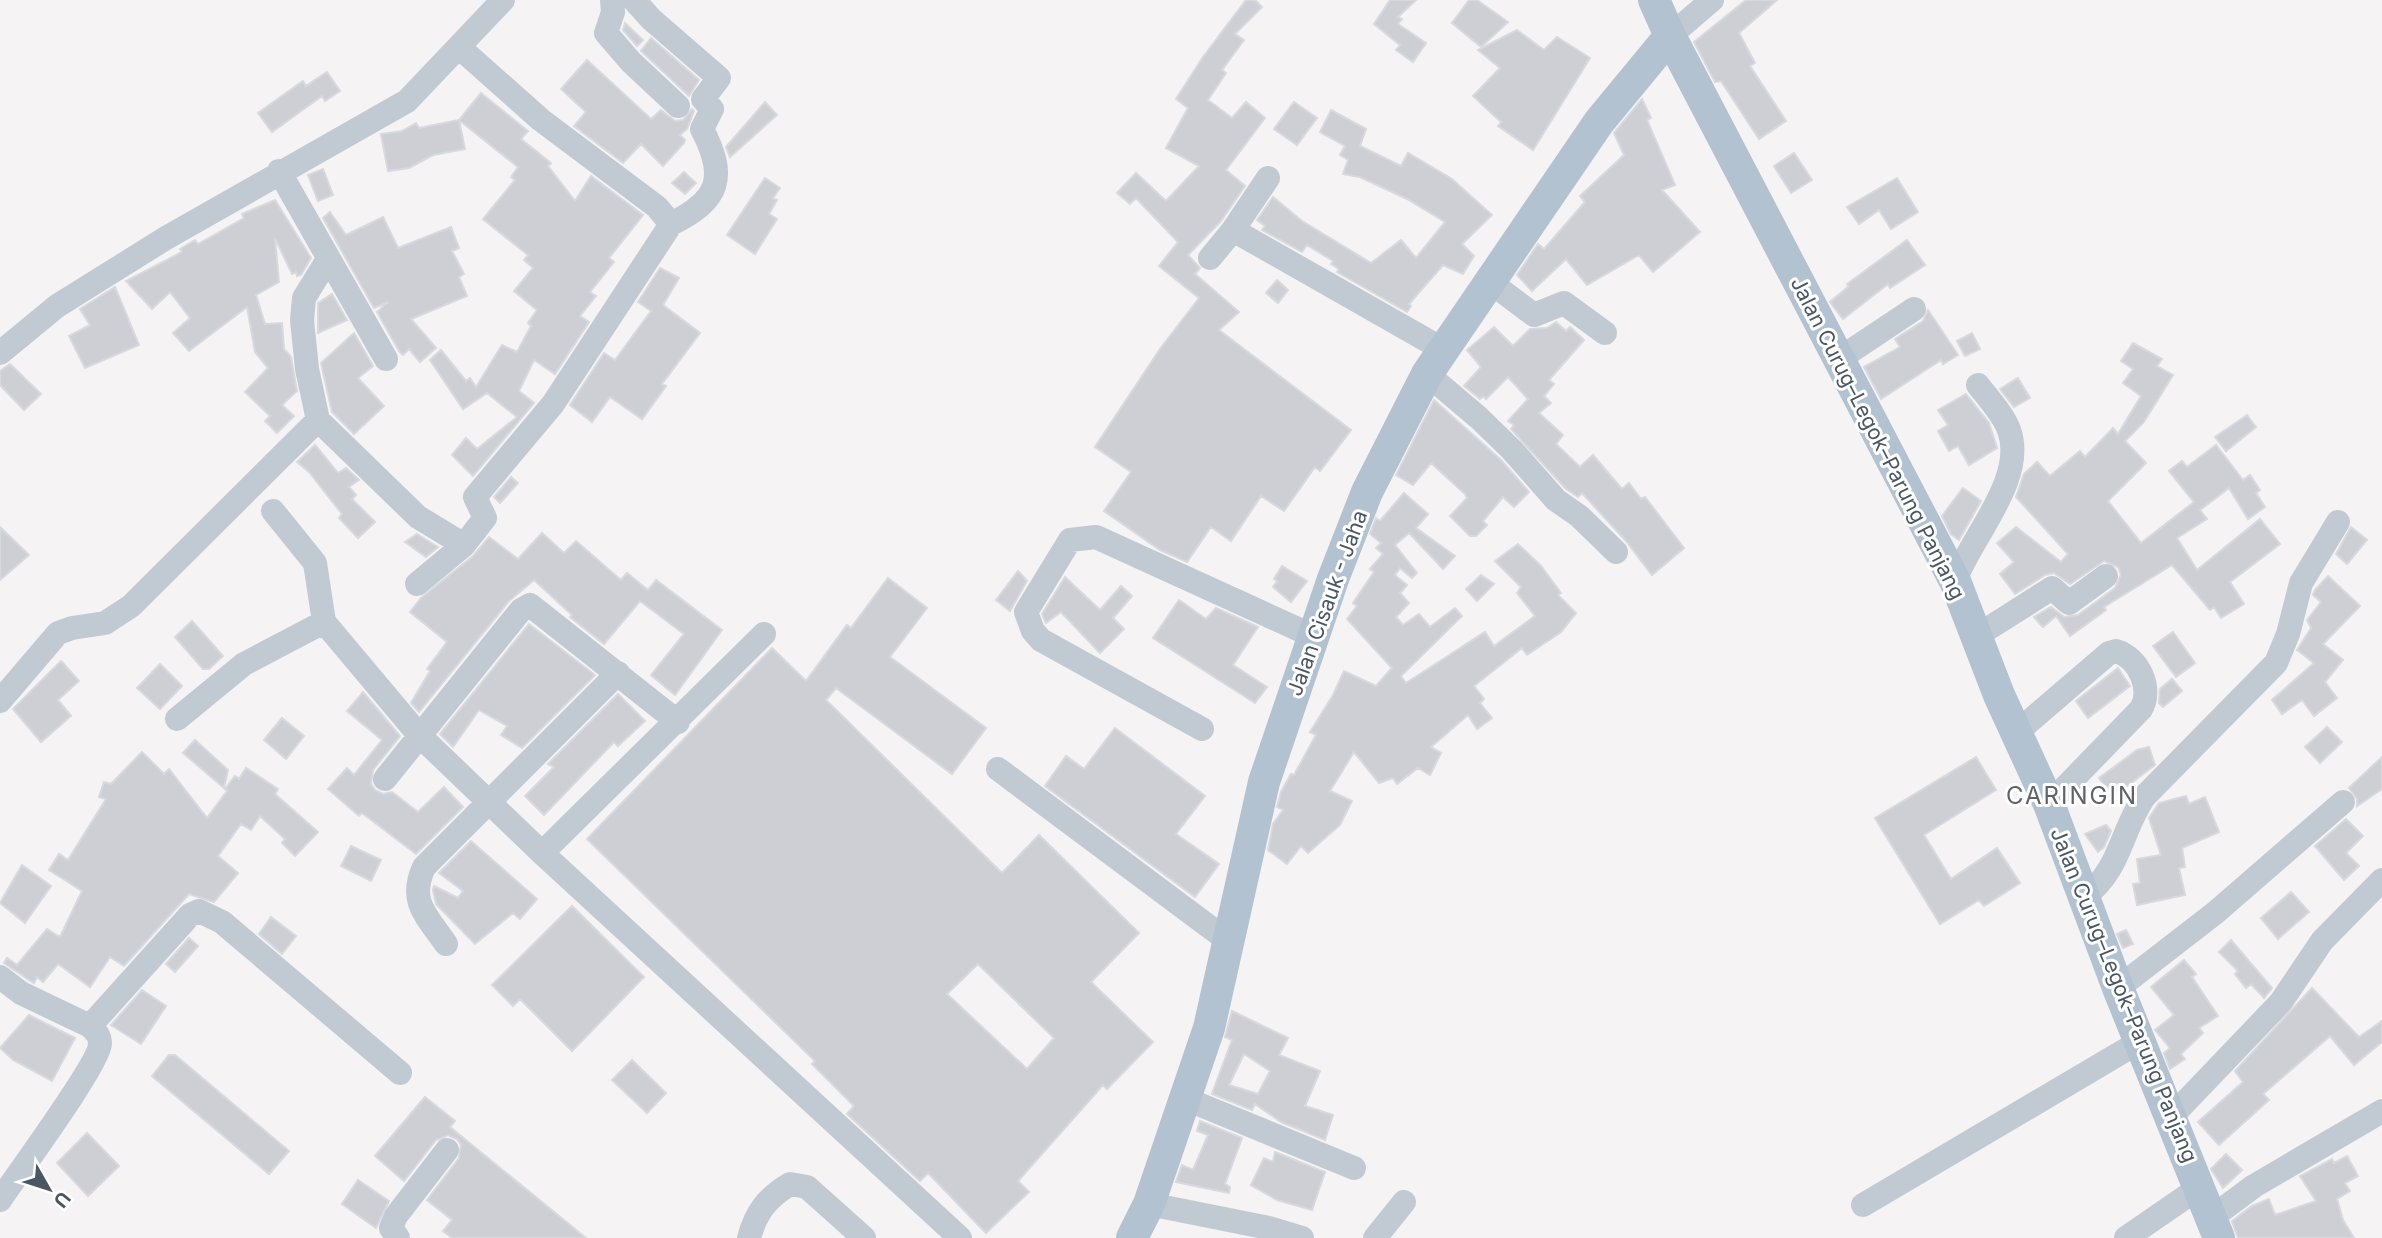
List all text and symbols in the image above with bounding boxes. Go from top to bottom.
street label: Jalan Curug–Legok–Parung Panjang [1785,273,1971,603]
street label: Jalan Cisauk - Jaha [1282,507,1372,699]
district label: CARINGIN [2006,781,2138,810]
street label: Jalan Curug–Legok–Parung Panjang [2045,824,2203,1166]
north arrow [14,1154,84,1224]
text: U [49,1187,75,1212]

